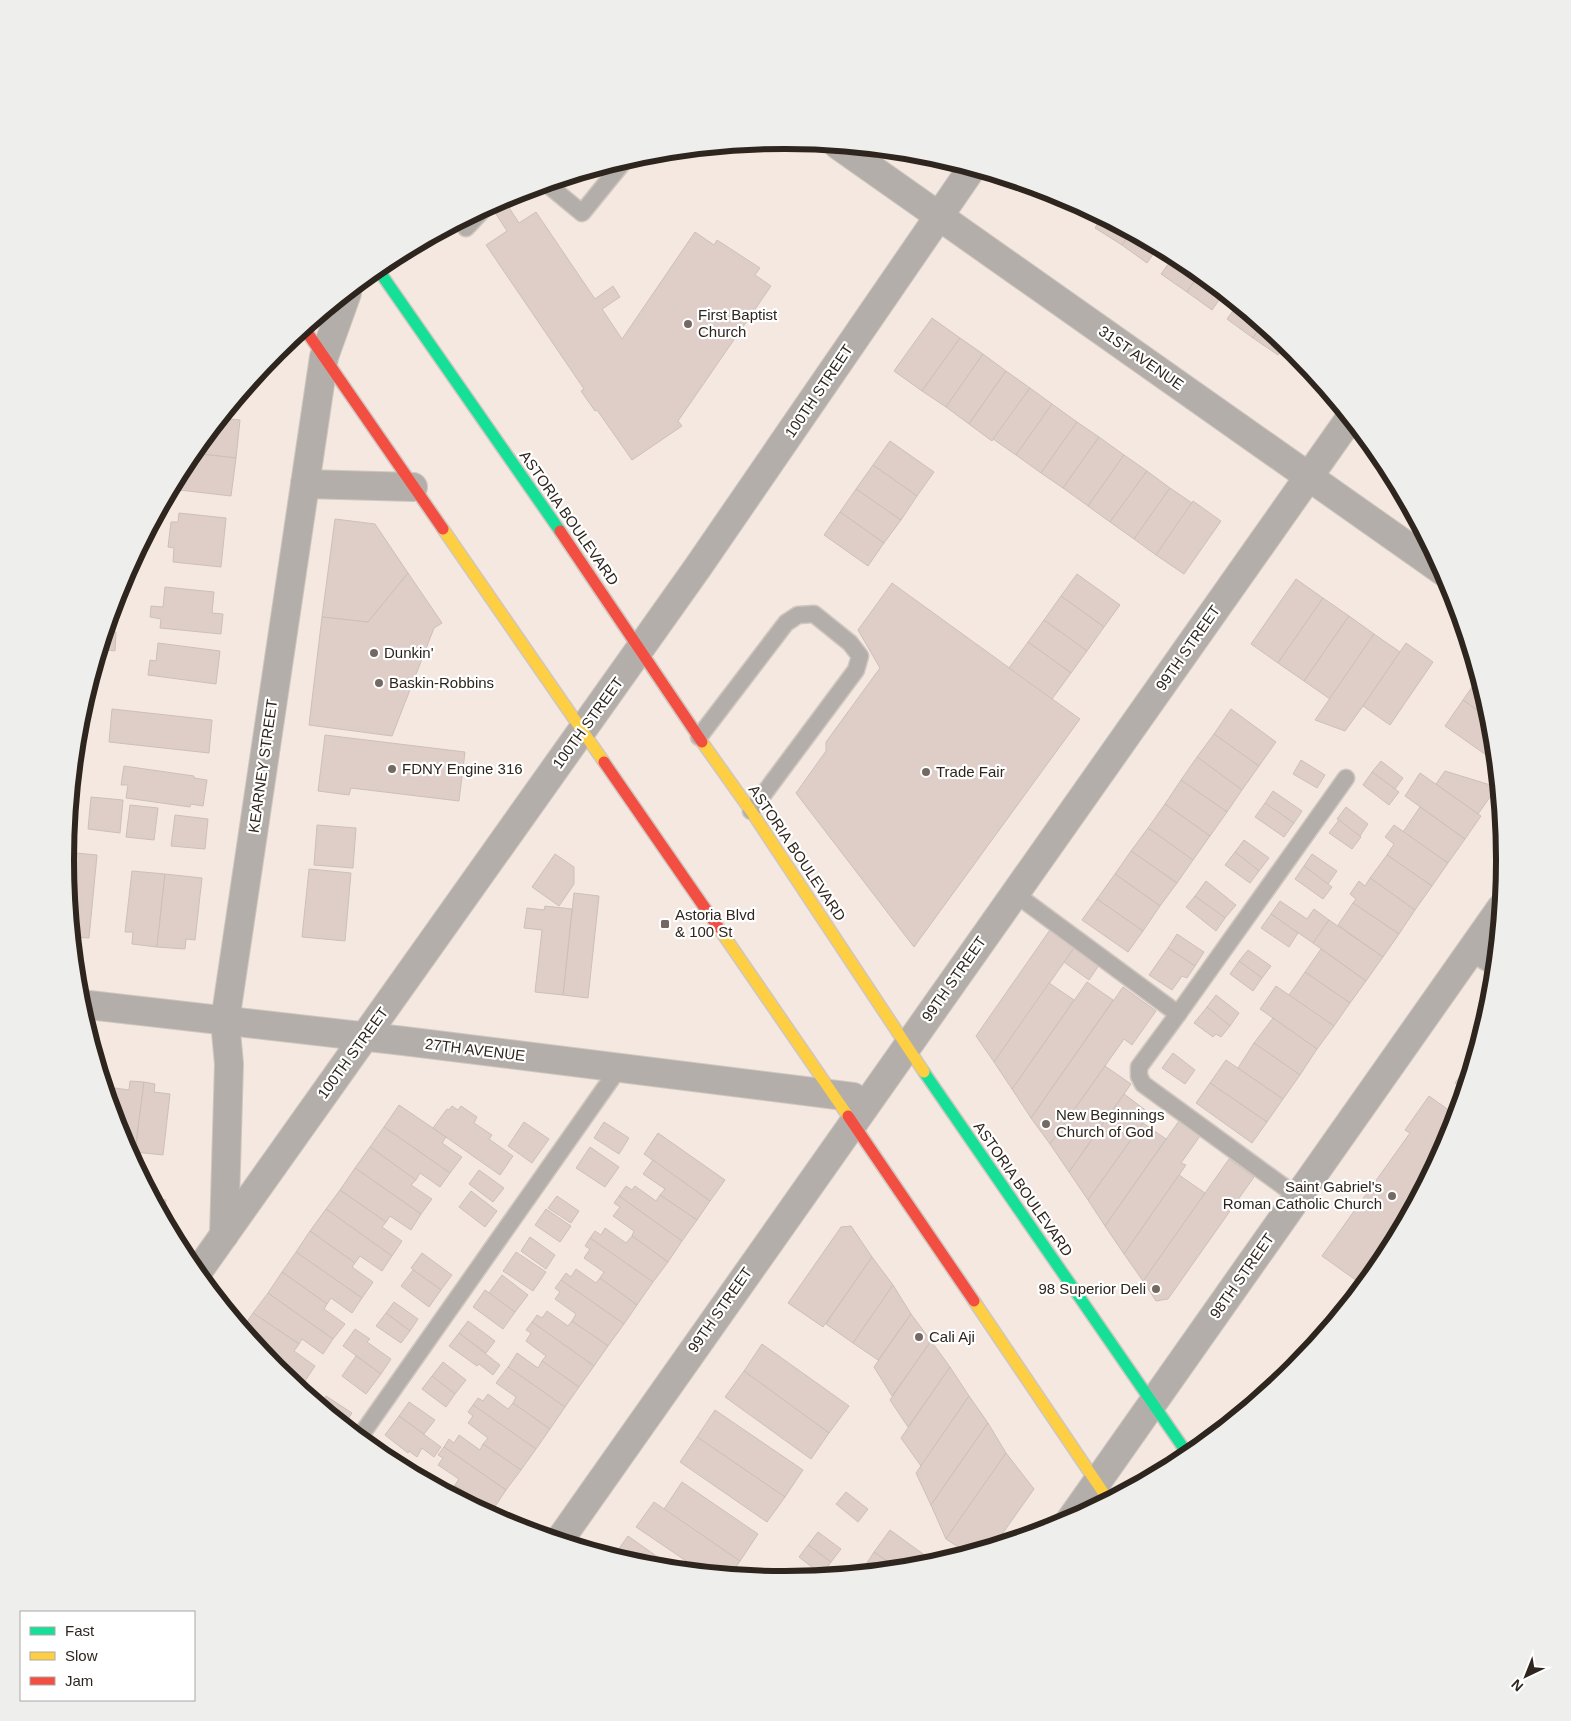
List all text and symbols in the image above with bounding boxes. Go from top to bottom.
place label: First Baptist Church [698,306,778,340]
marker: First Baptist Church [682,318,694,330]
street label: 31ST AVENUE [1096,322,1187,393]
street label: 100TH STREET [781,341,856,440]
street label: ASTORIA BOULEVARD [516,447,622,588]
street label: 99TH STREET [1152,602,1223,694]
place label: Dunkin' [384,644,434,661]
marker: Dunkin' [368,647,380,659]
place label: Baskin-Robbins [389,674,494,691]
street label: 100TH STREET [549,674,626,772]
marker: Baskin-Robbins [373,677,385,689]
street label: KEARNEY STREET [245,698,280,834]
place label: FDNY Engine 316 [402,760,523,777]
marker: FDNY Engine 316 [386,763,398,775]
place label: Trade Fair [936,763,1005,780]
marker: Trade Fair [920,766,932,778]
street label: ASTORIA BOULEVARD [746,782,849,924]
place label: Astoria Blvd & 100 St [675,906,755,940]
marker: Astoria Blvd & 100 St [659,918,671,930]
street label: 99TH STREET [918,933,989,1025]
street label: 100TH STREET [314,1004,391,1102]
street label: 27TH AVENUE [424,1035,526,1064]
place label: New Beginnings Church of God [1056,1106,1164,1140]
street label: ASTORIA BOULEVARD [970,1118,1076,1259]
marker: New Beginnings Church of God [1040,1118,1052,1130]
place label: Saint Gabriel's Roman Catholic Church [1223,1178,1382,1212]
marker: Saint Gabriel's Roman Catholic Church [1386,1190,1398,1202]
street label: 98TH STREET [1206,1230,1277,1322]
street label: 99TH STREET [684,1264,755,1356]
place label: 98 Superior Deli [1038,1280,1146,1297]
marker: 98 Superior Deli [1150,1283,1162,1295]
place label: Cali Aji [929,1328,975,1345]
marker: Cali Aji [913,1331,925,1343]
legend [20,1611,195,1701]
text: Fast [65,1622,95,1639]
text: Slow [65,1647,98,1664]
north arrow [1501,1651,1551,1701]
text: Jam [65,1672,93,1689]
text: N [1508,1676,1526,1695]

